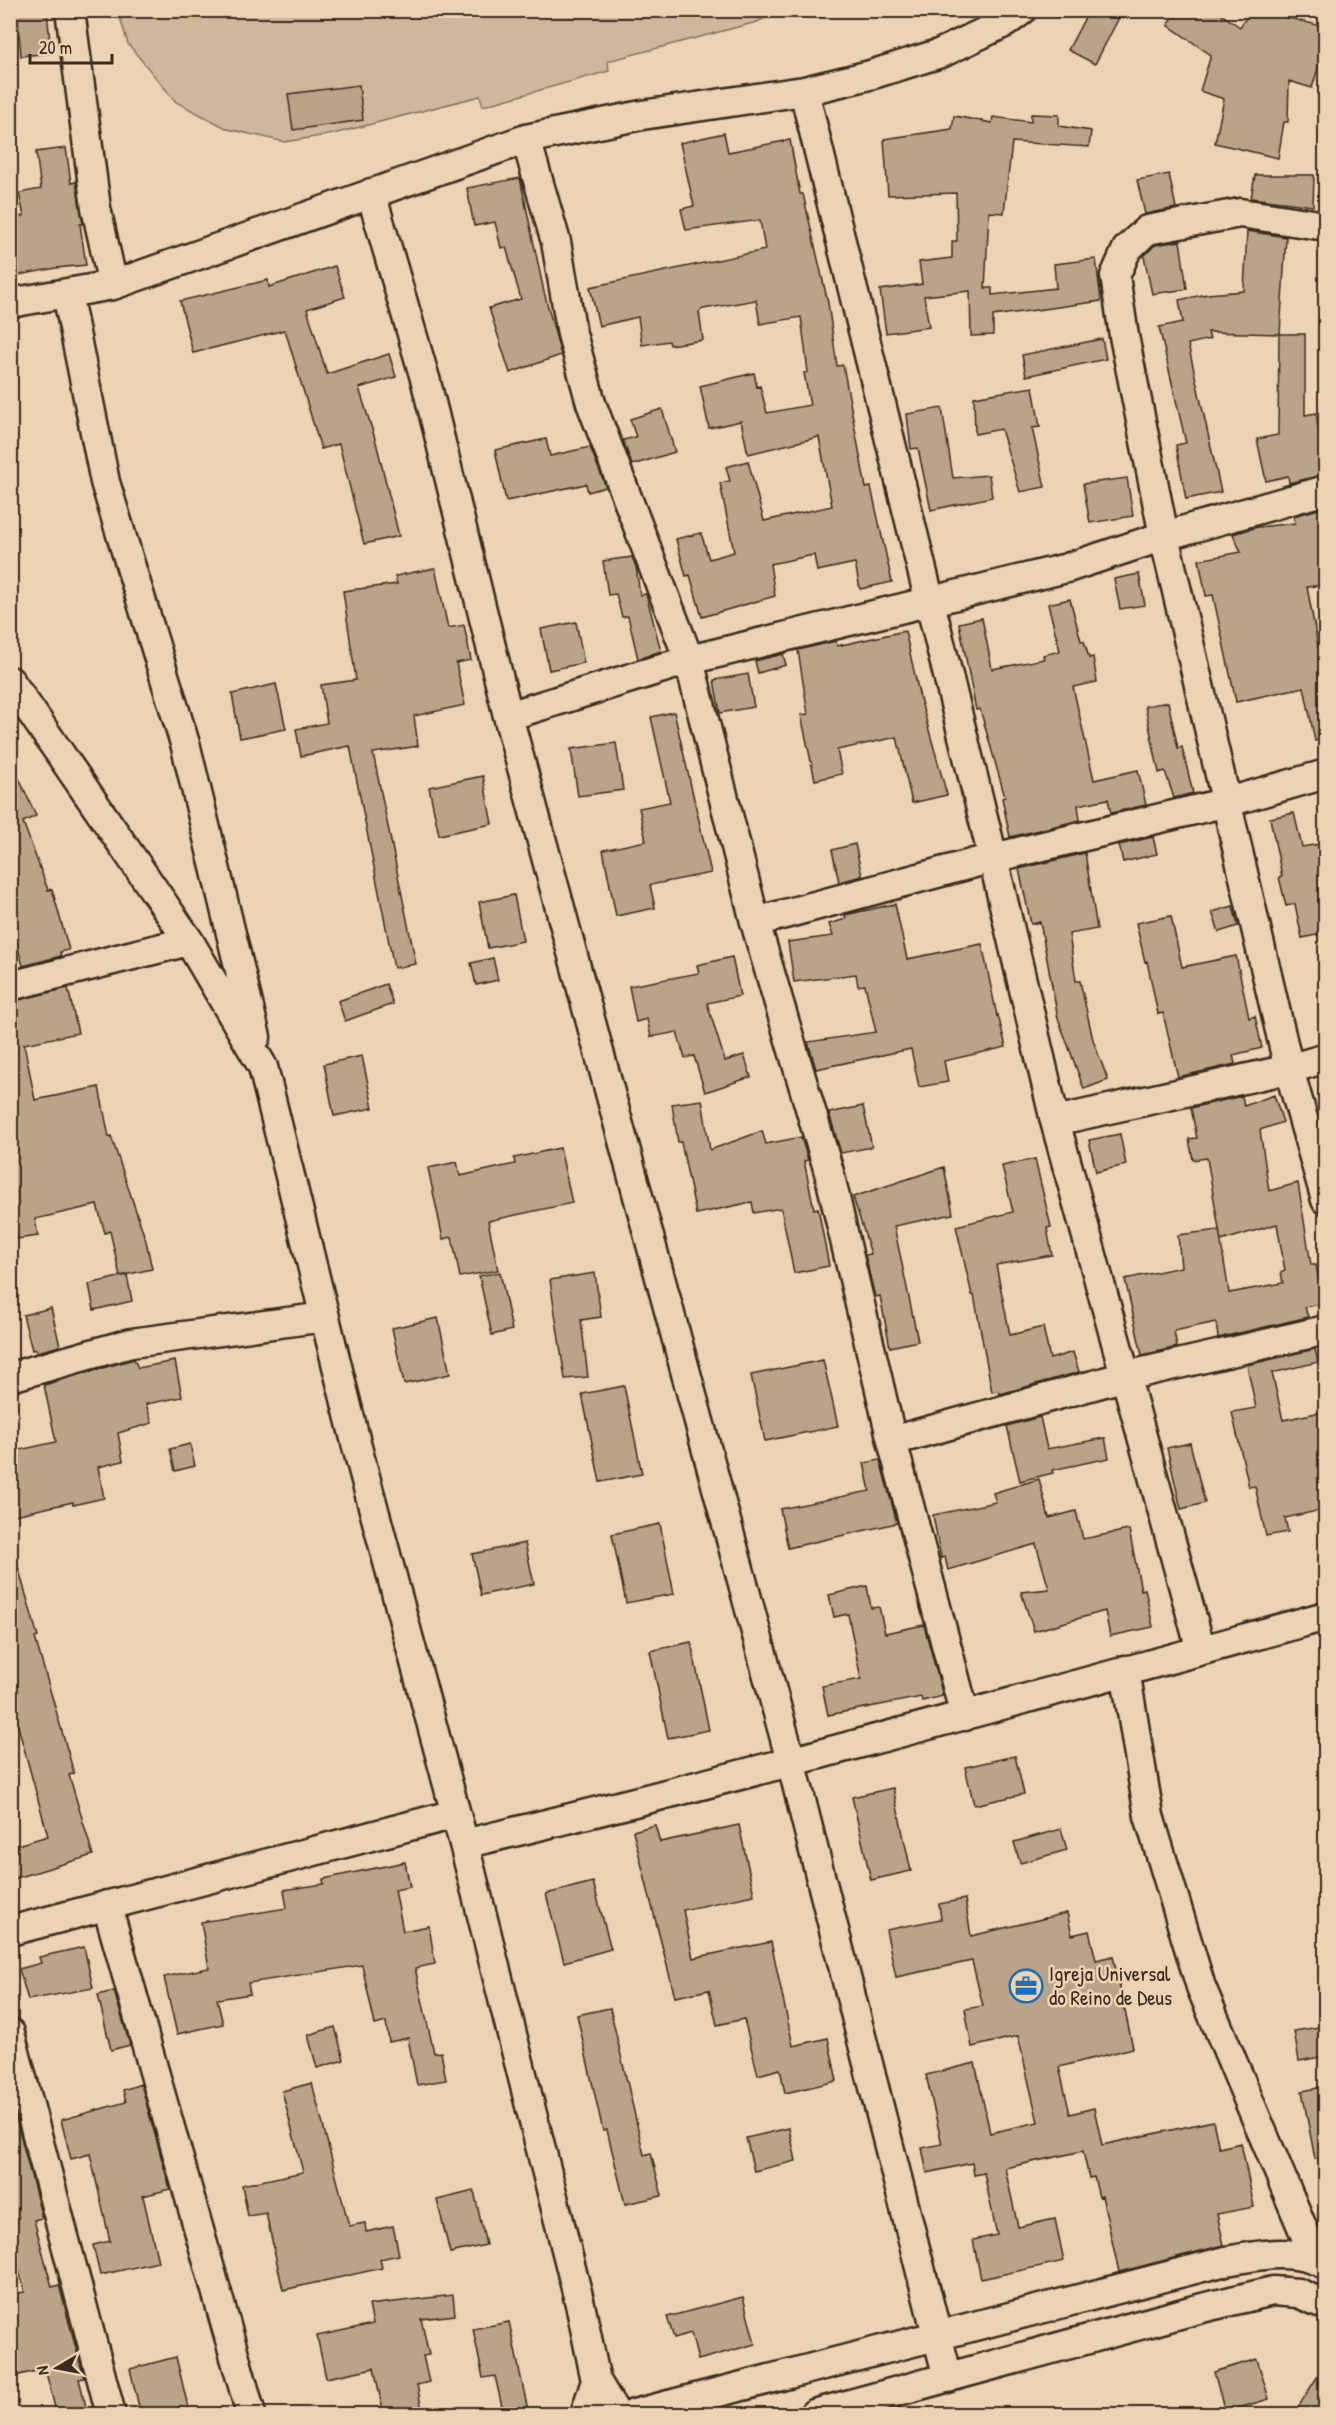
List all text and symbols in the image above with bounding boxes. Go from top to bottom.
scale bar [30,27,112,65]
text: 20 m [39,35,72,60]
place label: Igreja Universal do Reino de Deus [1049,1959,1172,2012]
office icon: Igreja Universal do Reino de Deus [1008,1968,1044,2004]
north arrow [27,2338,87,2398]
text: N [31,2364,54,2377]

